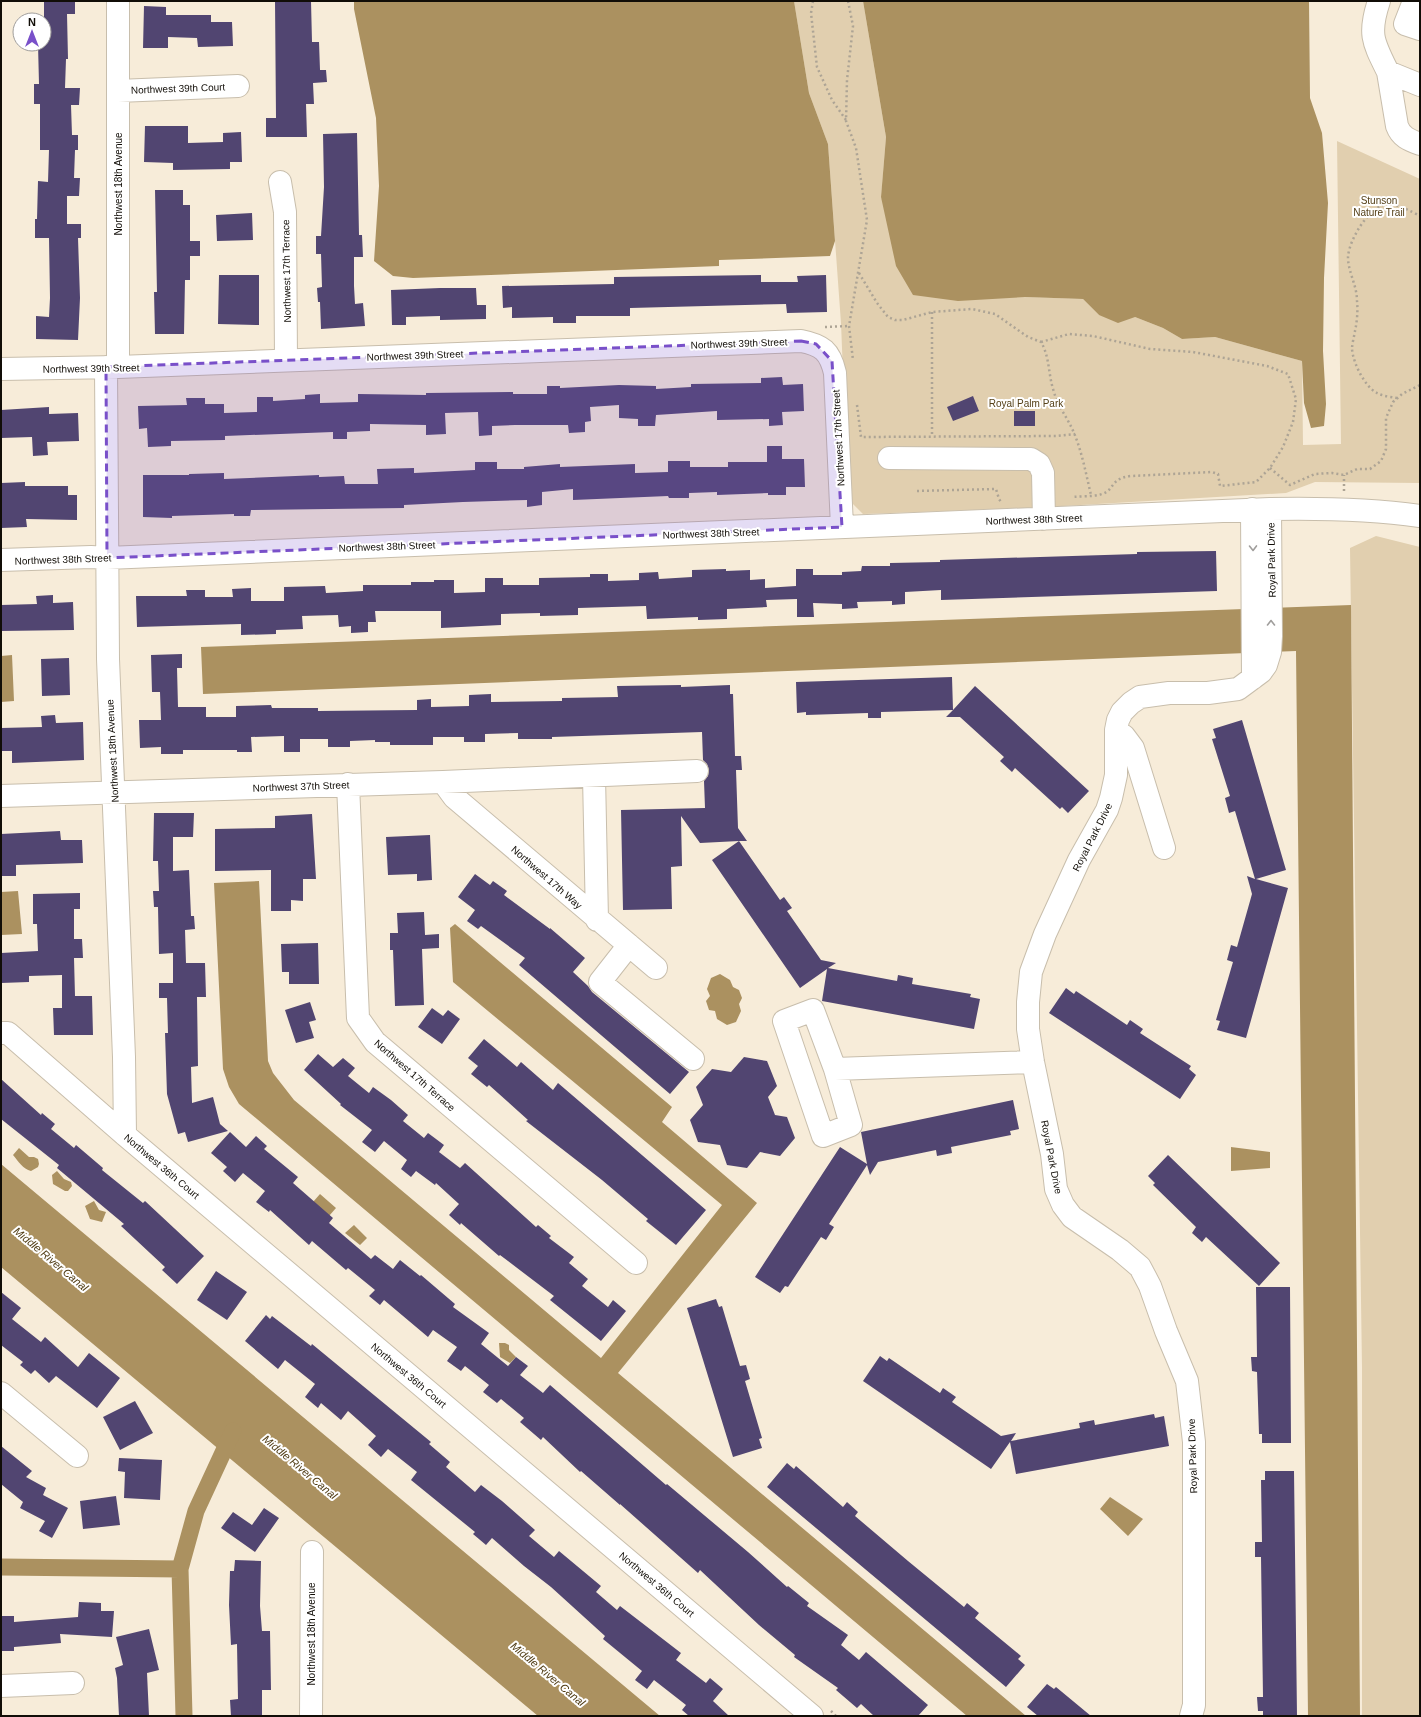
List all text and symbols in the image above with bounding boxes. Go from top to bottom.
north arrow [12,12,52,52]
text: N [28,16,36,28]
street label: Northwest 39th Court [131,81,226,96]
street label: Northwest 18th Avenue [113,132,124,236]
park label: Stunson Nature Trail [1353,195,1405,218]
street label: Northwest 17th Terrace [280,219,293,323]
street label: Northwest 39th Street [690,336,788,351]
street label: Northwest 39th Street [366,348,464,363]
street label: Northwest 39th Street [43,362,140,375]
street label: Northwest 17th Street [830,389,847,487]
park label: Royal Palm Park [989,398,1064,409]
street label: Northwest 38th Street [985,512,1083,527]
street label: Royal Park Drive [1265,522,1278,598]
street label: Northwest 38th Street [662,526,760,541]
street label: Northwest 38th Street [338,539,436,554]
one-way arrow [1248,545,1257,551]
street label: Northwest 38th Street [14,552,112,567]
one-way arrow [1267,620,1275,626]
street label: Northwest 18th Avenue [104,699,121,803]
street label: Northwest 37th Street [252,779,350,794]
street label: Royal Park Drive [1071,801,1115,873]
street label: Northwest 17th Way [509,844,584,911]
street label: Northwest 17th Terrace [372,1037,458,1114]
street label: Royal Park Drive [1039,1119,1064,1195]
street label: Northwest 36th Court [122,1132,202,1201]
water label: Middle River Canal [12,1225,91,1294]
street label: Northwest 36th Court [369,1341,449,1410]
street label: Royal Park Drive [1186,1418,1199,1494]
water label: Middle River Canal [261,1433,340,1502]
street label: Northwest 36th Court [617,1550,697,1619]
street label: Northwest 18th Avenue [306,1582,317,1686]
water label: Middle River Canal [509,1640,588,1709]

